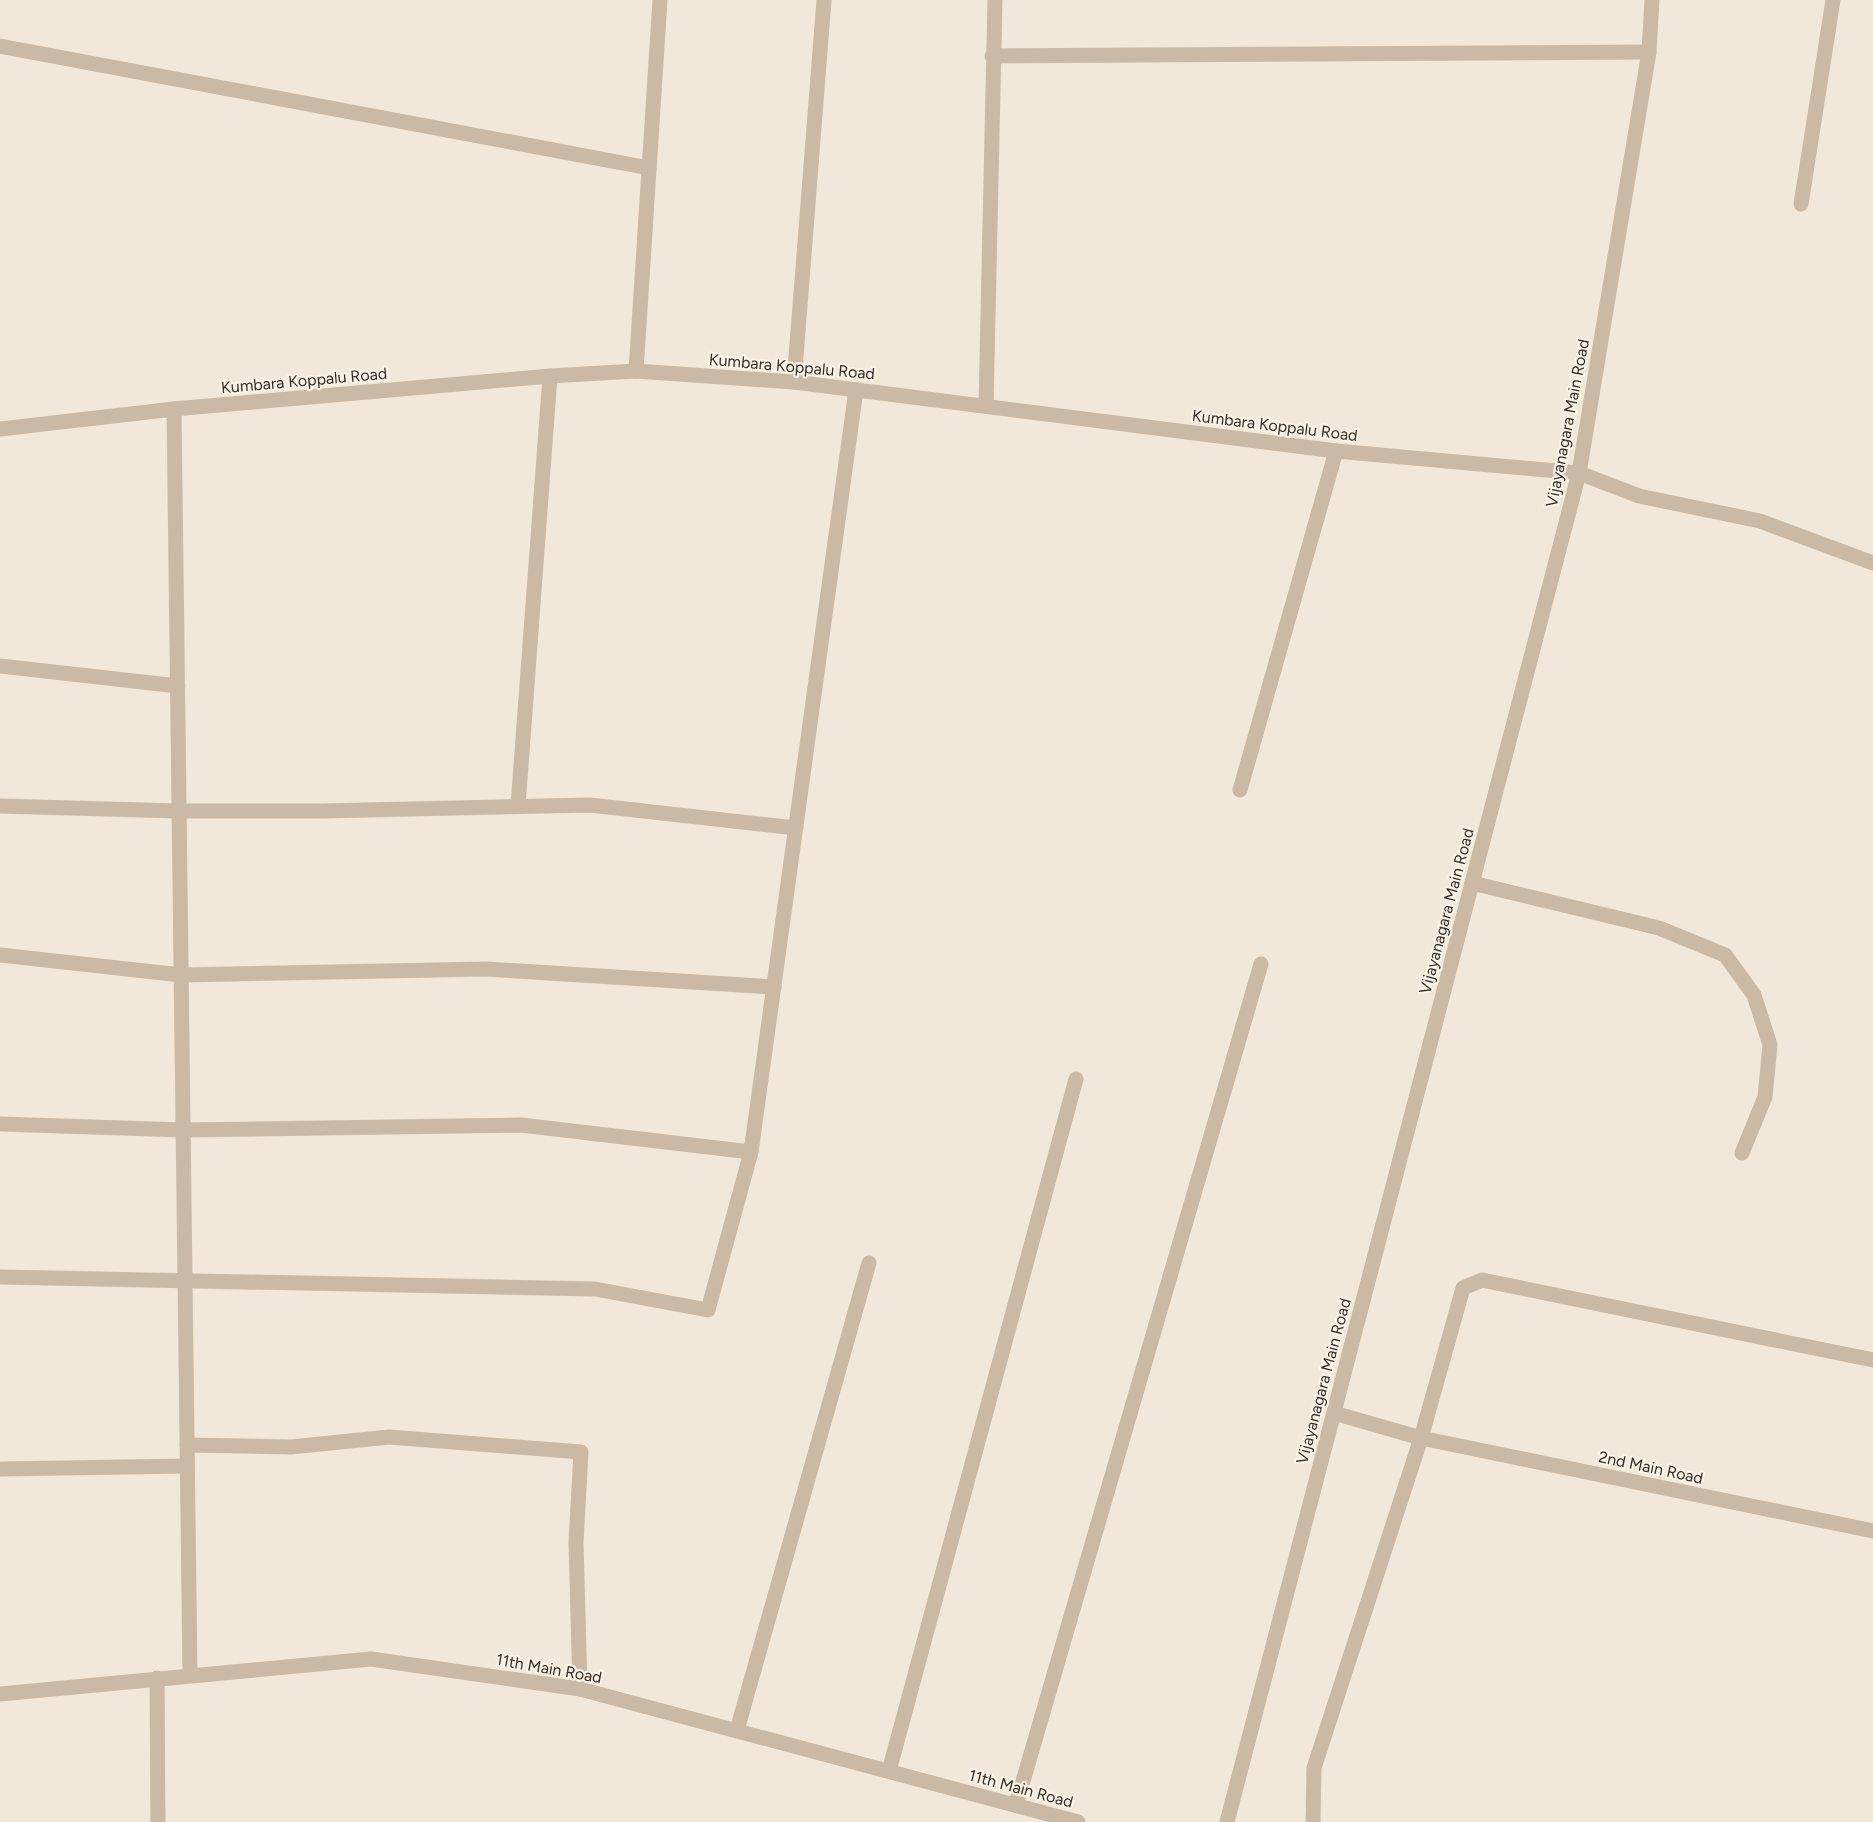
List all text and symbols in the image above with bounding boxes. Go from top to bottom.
street label: Vijayanagara Main Road [1542,337,1593,509]
street label: Kumbara Koppalu Road [708,350,876,383]
street label: Kumbara Koppalu Road [220,364,388,397]
street label: Kumbara Koppalu Road [1191,406,1359,445]
street label: Vijayanagara Main Road [1415,826,1478,996]
street label: Vijayanagara Main Road [1292,1296,1355,1466]
street label: 2nd Main Road [1597,1447,1705,1488]
street label: 11th Main Road [494,1650,603,1687]
street label: 11th Main Road [967,1765,1075,1812]

